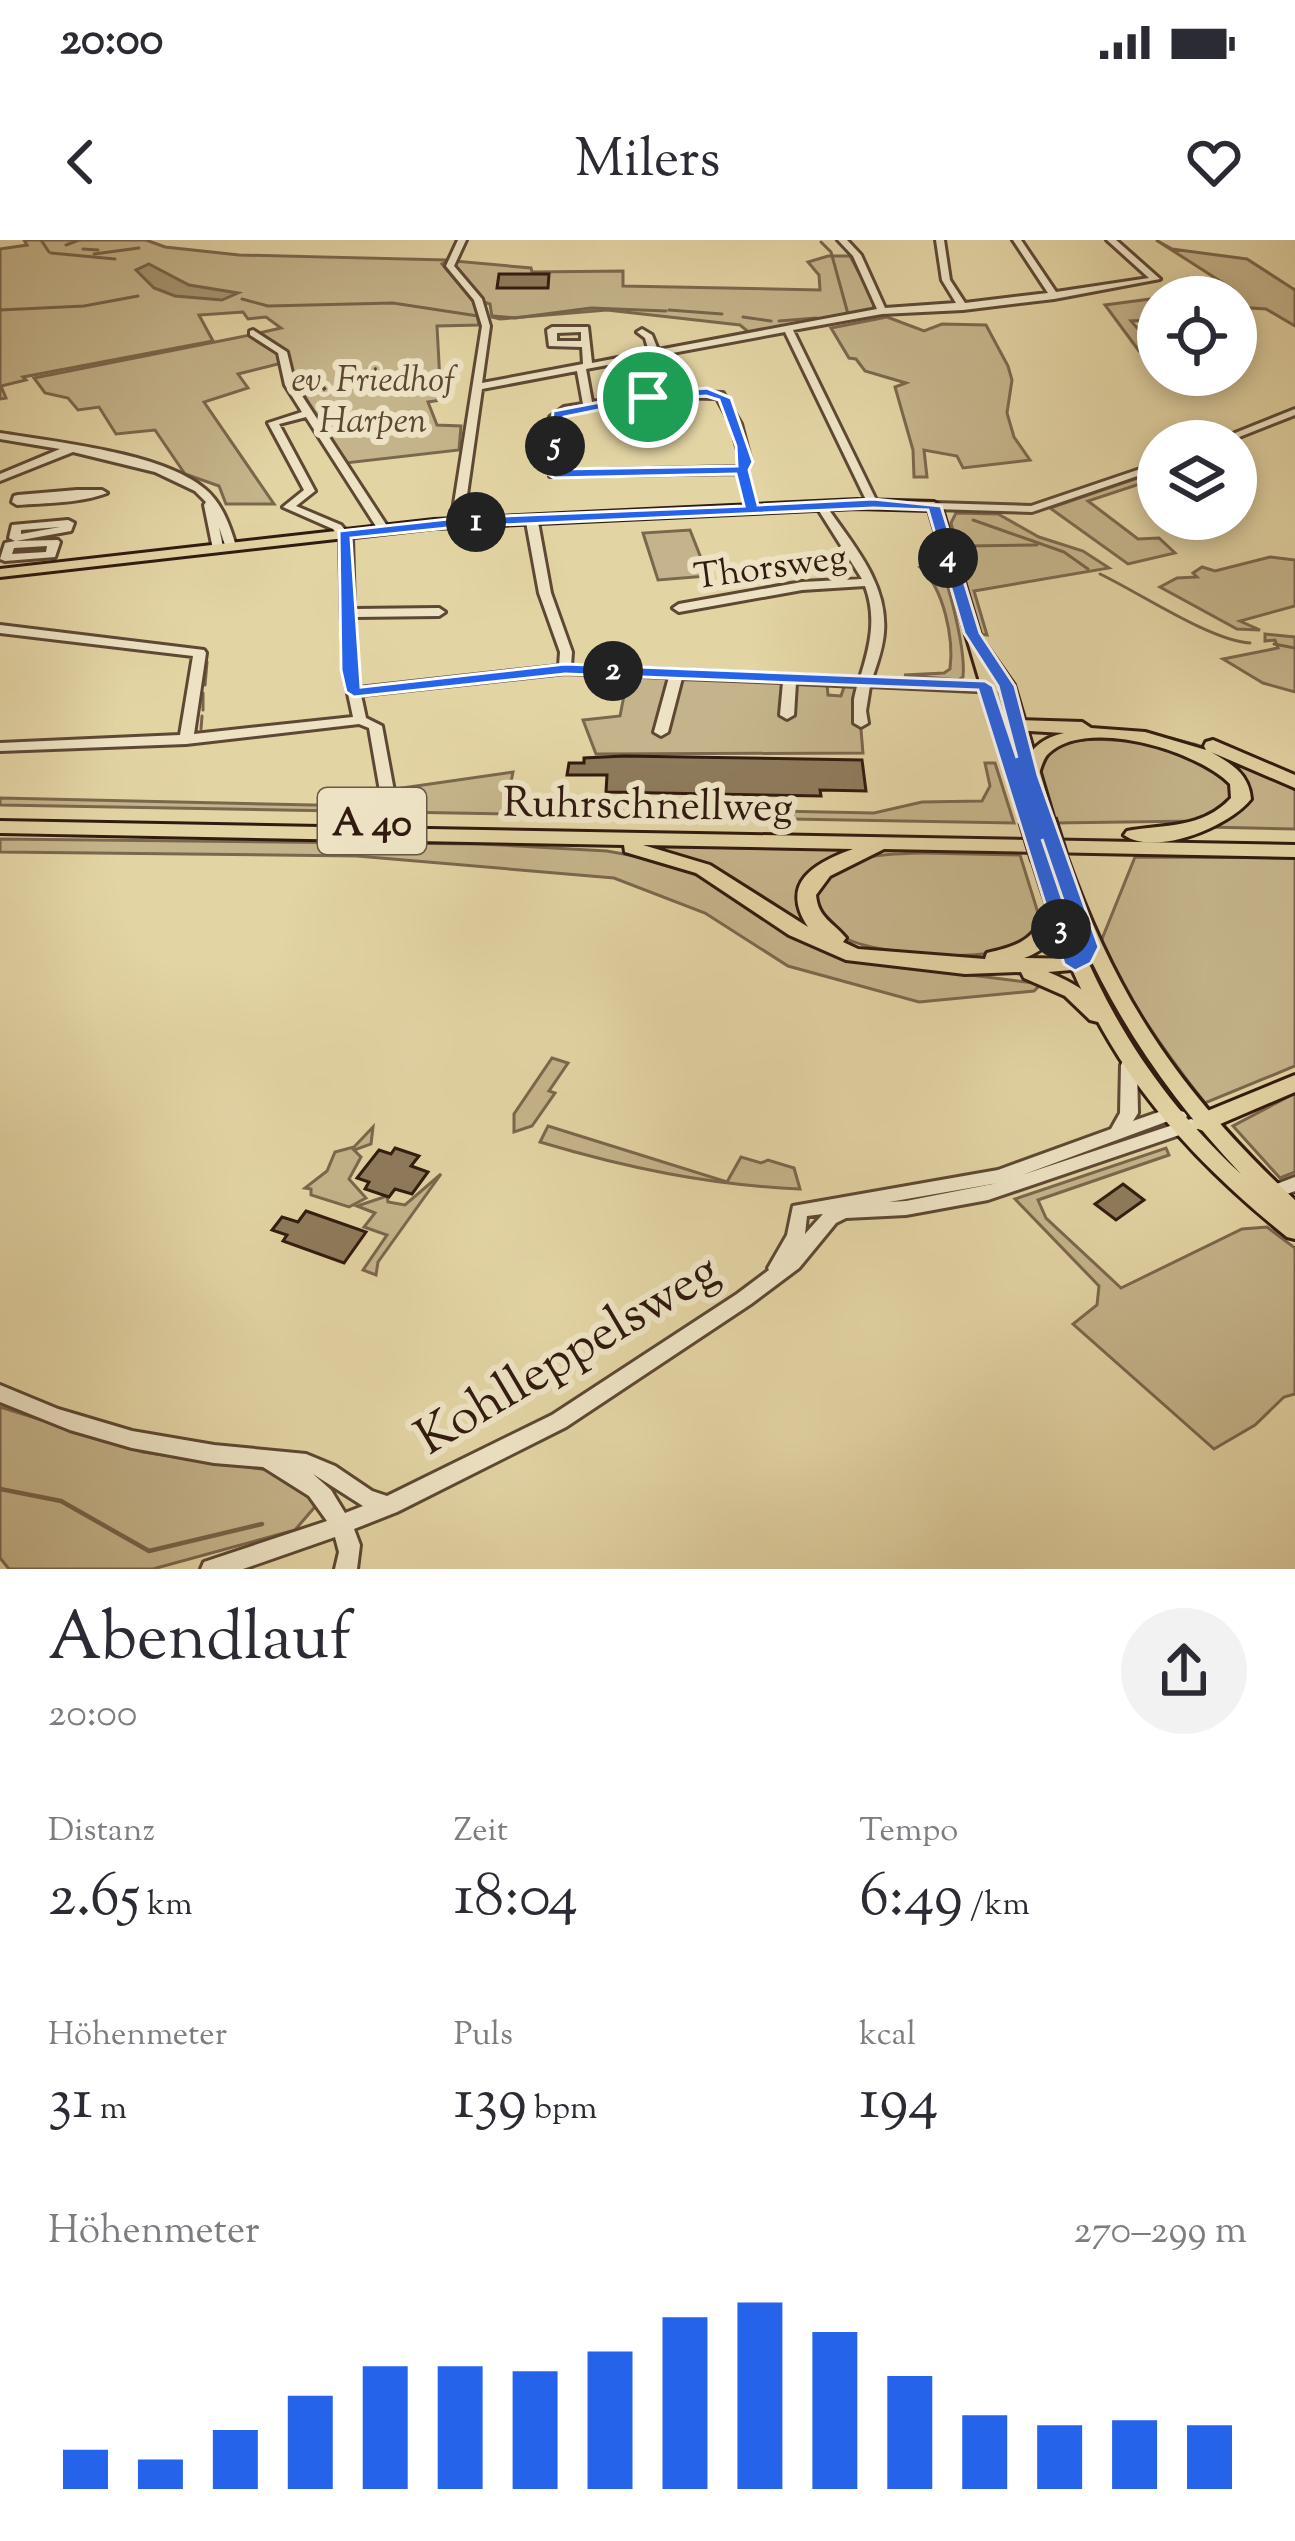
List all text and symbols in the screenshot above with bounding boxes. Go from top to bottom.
text: 20:00 [60,10,163,75]
text: Milers [574,123,721,201]
icon: back [48,129,114,195]
icon: heart [1181,129,1247,195]
map controls [1137,276,1257,540]
button: locate [1137,276,1257,396]
pin [597,346,699,448]
park label: ev. Friedhof Harpen [291,356,458,449]
icon: arrive [615,364,681,430]
pin: 5 [525,416,585,476]
button: layers [1137,420,1257,540]
text: 5 [549,422,561,470]
pin: 1 [446,492,506,552]
text: 1 [470,498,482,546]
pin: 4 [918,528,978,588]
street label: Thorsweg [691,533,850,605]
text: 4 [940,534,956,582]
pin: 2 [583,641,643,701]
text: 2 [605,647,621,695]
street label: Ruhrschnellweg [502,775,793,841]
road number: A 40 [318,788,426,854]
pin: 3 [1031,899,1091,959]
text: 3 [1054,905,1068,953]
street label: Kohlleppelsweg [403,1237,734,1476]
text: Abendlauf [48,1595,352,1690]
button: share [1121,1608,1247,1734]
text: 20:00 [48,1688,138,1744]
text: Distanz [48,1808,155,1856]
text: Zeit [454,1808,508,1856]
text: Tempo [859,1808,958,1856]
text: 2.65 [48,1856,140,1943]
text: 18:04 [454,1856,578,1943]
text: 6:49 [859,1856,963,1943]
text: km [140,1882,193,1930]
text: /km [963,1882,1030,1930]
text: Höhenmeter [48,2012,227,2060]
text: Puls [454,2012,513,2060]
text: kcal [859,2012,916,2060]
text: 31 [48,2060,93,2147]
text: 139 [454,2060,527,2147]
text: 194 [859,2060,939,2147]
text: m [93,2086,127,2134]
text: bpm [527,2086,597,2134]
text: Höhenmeter [48,2205,260,2261]
text: 270–299 m [1073,2205,1247,2261]

